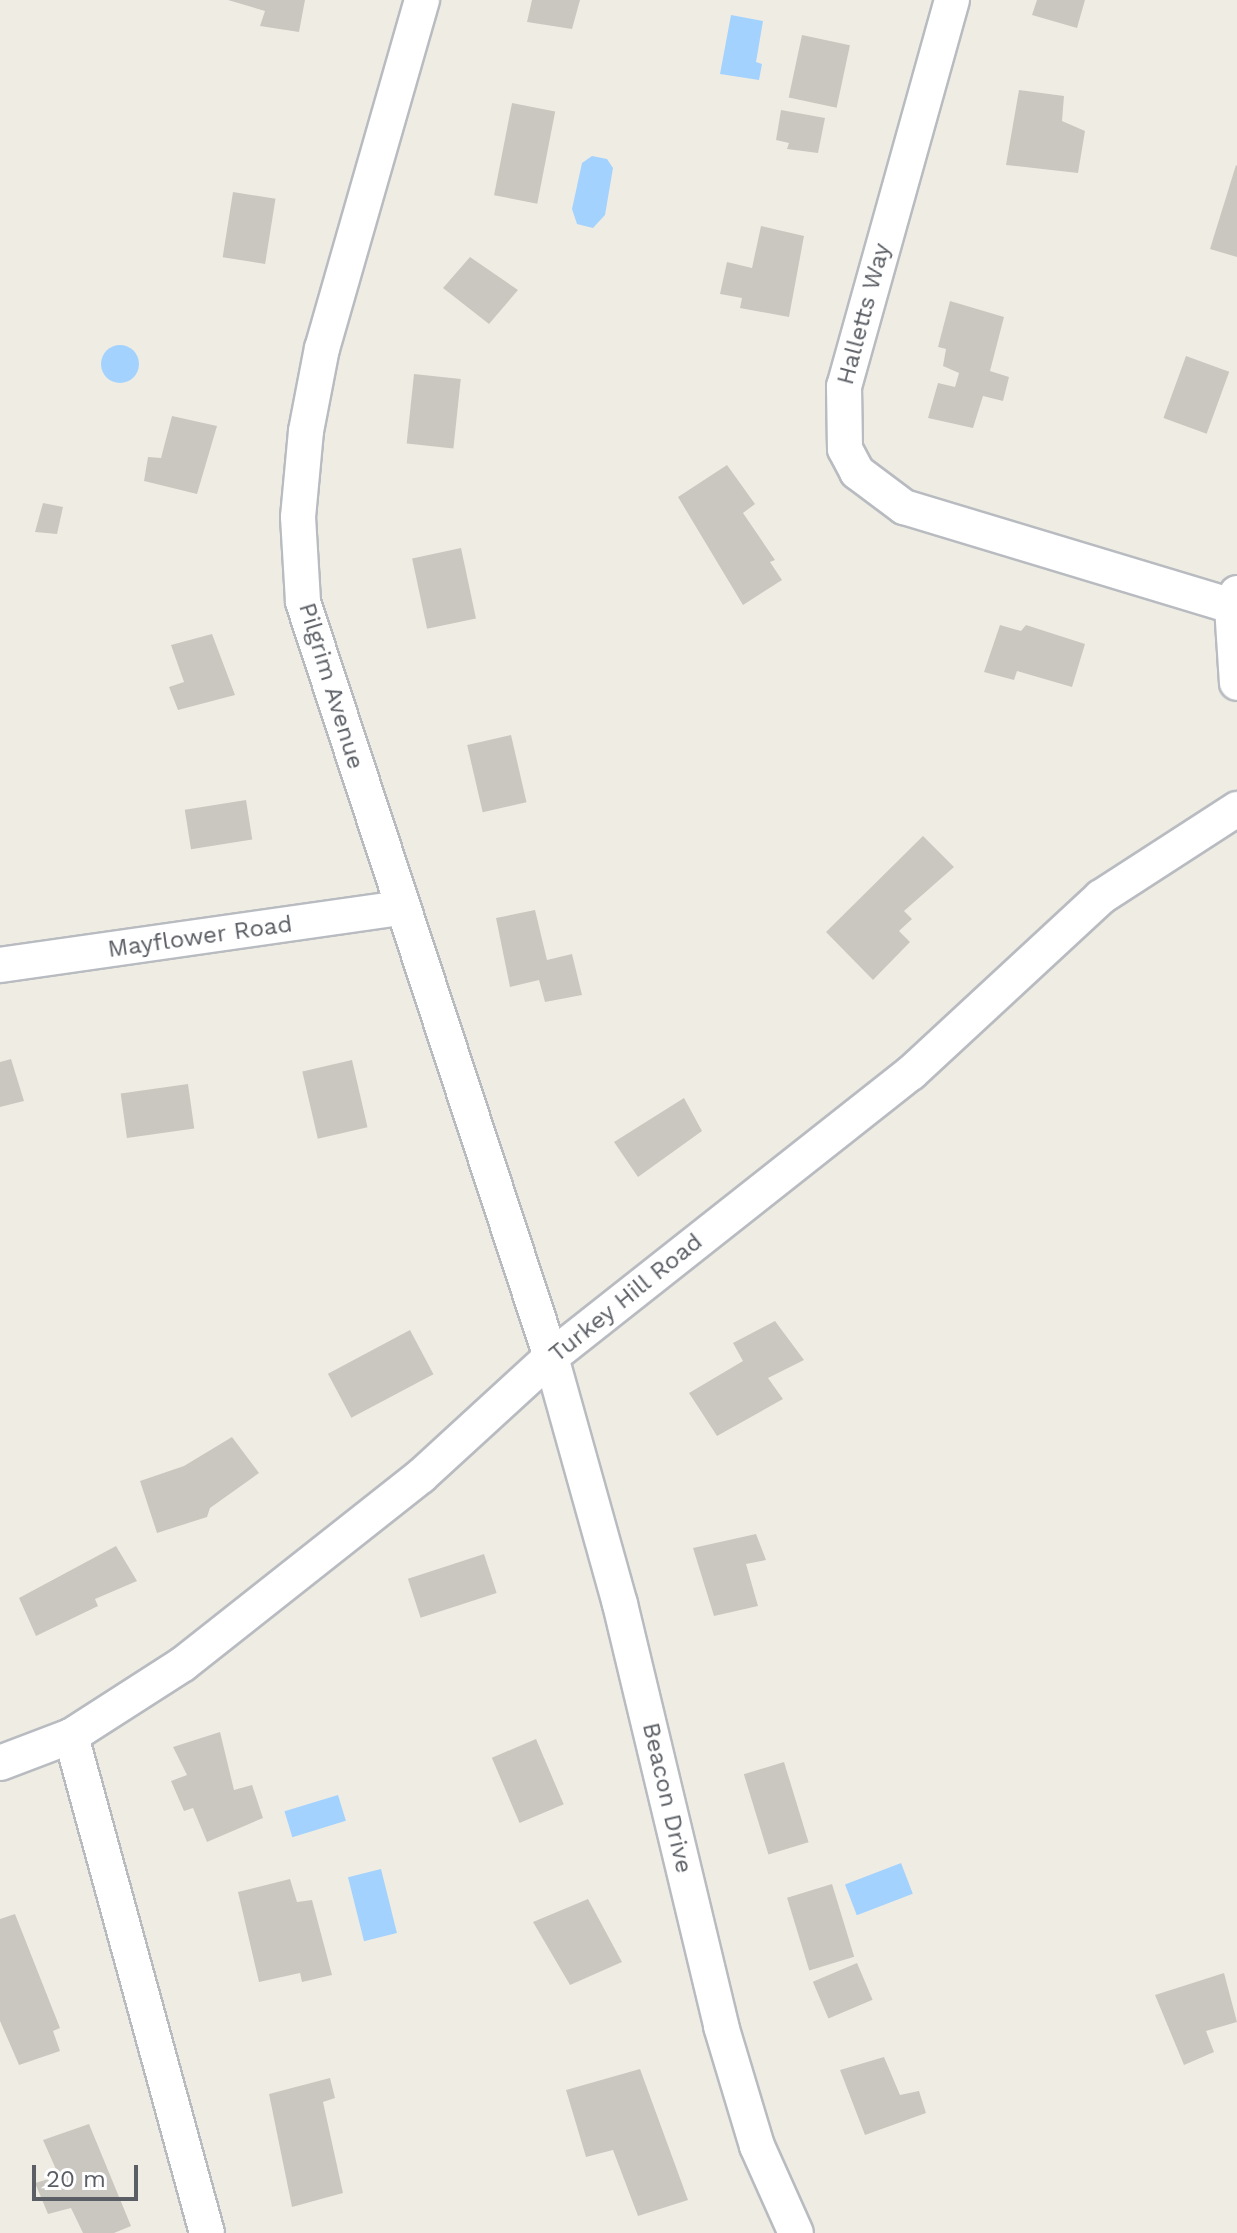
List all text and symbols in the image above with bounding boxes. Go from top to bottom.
street label: Halletts Way [831,240,897,388]
street label: Pilgrim Avenue [292,599,370,773]
street label: Mayflower Road [106,910,294,964]
street label: Turkey Hill Road [543,1227,709,1369]
street label: Beacon Drive [636,1720,698,1876]
scale bar [36,2149,142,2199]
text: 20 m [46,2165,106,2193]

